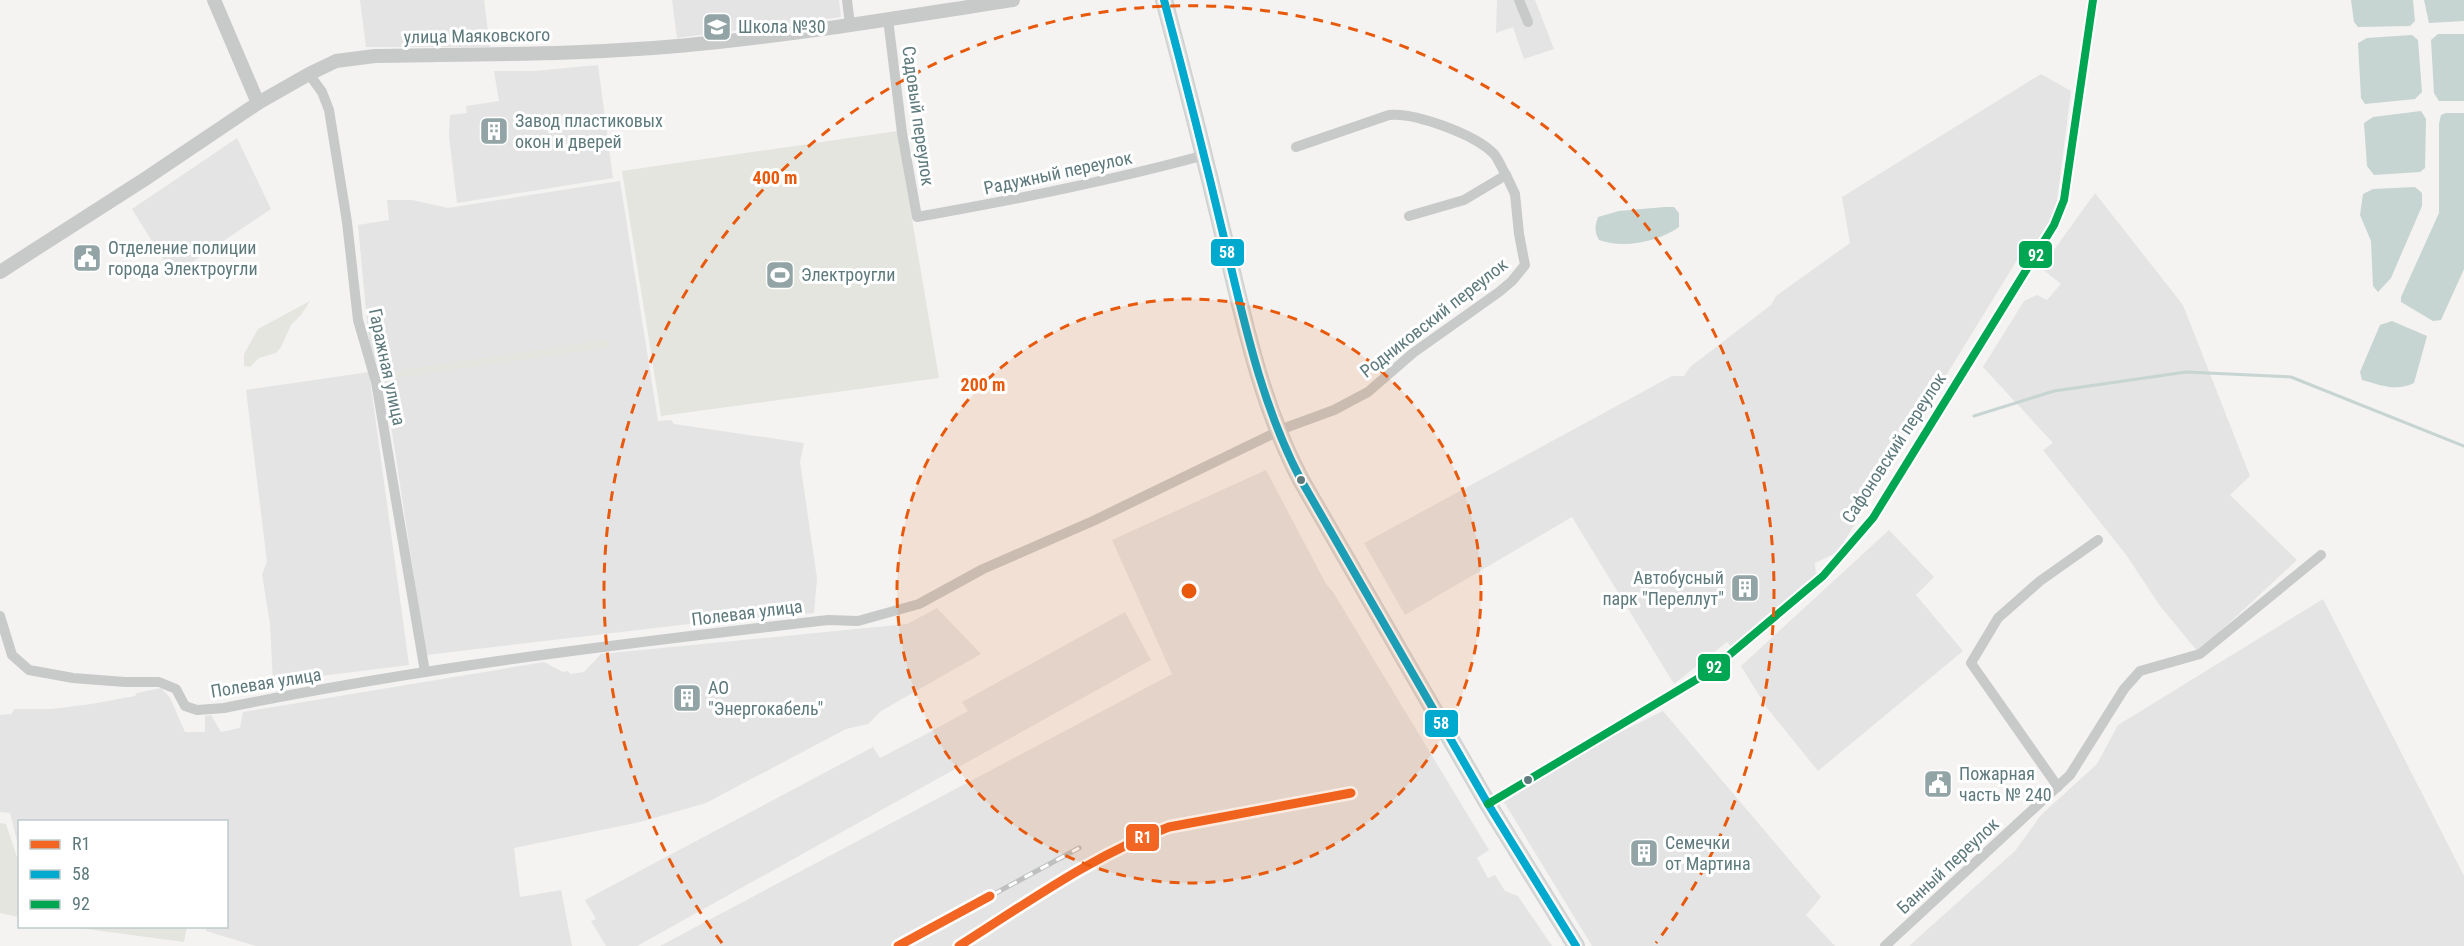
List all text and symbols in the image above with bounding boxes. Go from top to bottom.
school or university icon: Школа №30 [701,11,733,43]
place label: Школа №30 [738,16,826,37]
street label: улица Маяковского [404,24,550,47]
street label: Садовый переулок [898,45,939,188]
place label: Завод пластиковых окон и дверей [515,110,663,152]
building icon: Завод пластиковых окон и дверей [478,115,510,147]
street label: Радужный переулок [982,146,1134,198]
text: 400 m [753,167,797,188]
place label: Отделение полиции города Электроугли [108,237,258,279]
line badge: 58 [1210,238,1245,267]
line badge: 92 [2018,240,2053,269]
public building icon: Отделение полиции города Электроугли [71,242,103,274]
text: 58 [1219,243,1235,262]
text: 92 [2028,246,2044,265]
street label: Родниковский переулок [1356,253,1512,382]
sports icon: Электроугли [764,259,796,291]
place label: Электроугли [801,264,895,285]
street label: Гаражная улица [365,306,410,427]
street label: Сафоновский переулок [1837,368,1950,527]
text: 200 m [961,374,1005,395]
unlabelled marker [1295,474,1307,486]
place label: Автобусный парк "Переллут" [1602,567,1724,609]
building icon: Автобусный парк "Переллут" [1729,572,1761,604]
centre of rings [1179,581,1199,601]
street label: Полевая улица [690,595,804,630]
line badge: 92 [1697,653,1731,682]
text: 92 [1706,658,1722,677]
street label: Полевая улица [209,663,323,702]
place label: АО "Энергокабель" [708,677,823,719]
building icon: АО "Энергокабель" [671,682,703,714]
line badge: 58 [1424,709,1459,738]
text: 58 [1433,714,1449,733]
place label: Пожарная часть № 240 [1959,763,2052,805]
public building icon: Пожарная часть № 240 [1922,768,1954,800]
unlabelled marker [1522,774,1534,786]
street label: Банный переулок [1893,813,2003,918]
legend [18,820,228,928]
line badge: R1 [1125,823,1160,852]
text: R1 [1135,828,1151,847]
place label: Семечки от Мартина [1665,832,1751,874]
text: R1 [72,833,90,854]
building icon: Семечки от Мартина [1628,837,1660,869]
text: 58 [72,863,90,884]
text: 92 [72,893,90,914]

